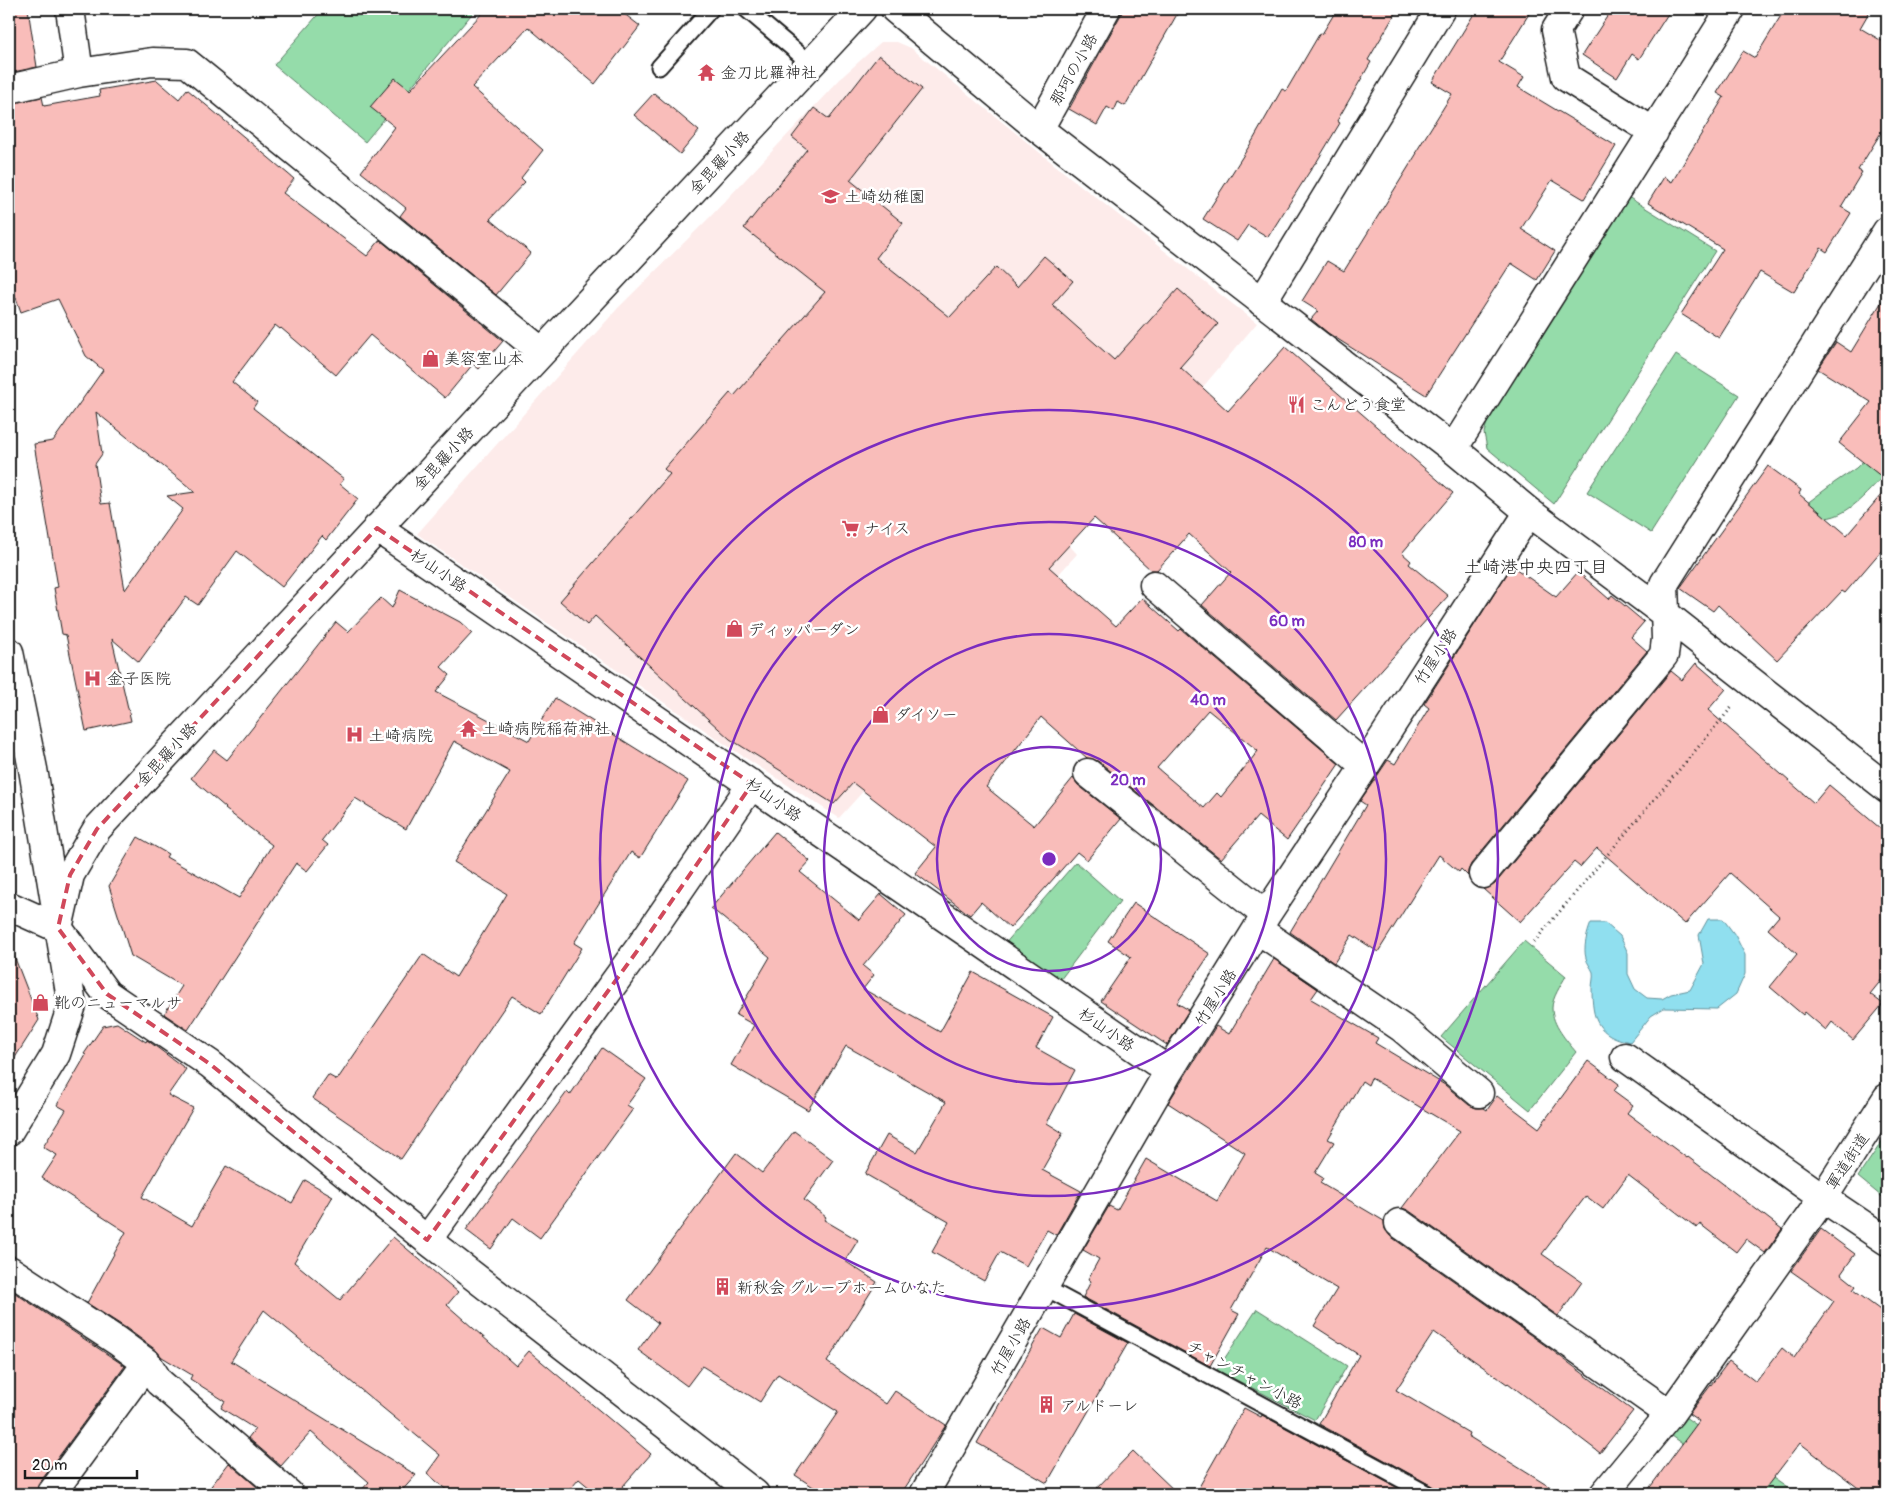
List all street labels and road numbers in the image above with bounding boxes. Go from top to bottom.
street label: 那珂の小路 [1046,30,1102,109]
street label: 金毘羅小路 [685,127,754,199]
street label: 金毘羅小路 [409,423,478,495]
street label: 杉山小路 [406,545,471,597]
street label: 竹屋小路 [1410,624,1462,689]
street label: 金毘羅小路 [132,719,201,791]
street label: 杉山小路 [741,773,805,826]
street label: 竹屋小路 [1190,965,1241,1030]
street label: 杉山小路 [1074,1003,1138,1056]
street label: 軍道街道 [1822,1129,1874,1194]
street label: 竹屋小路 [986,1314,1036,1379]
street label: チャンチャン小路 [1183,1336,1306,1414]

